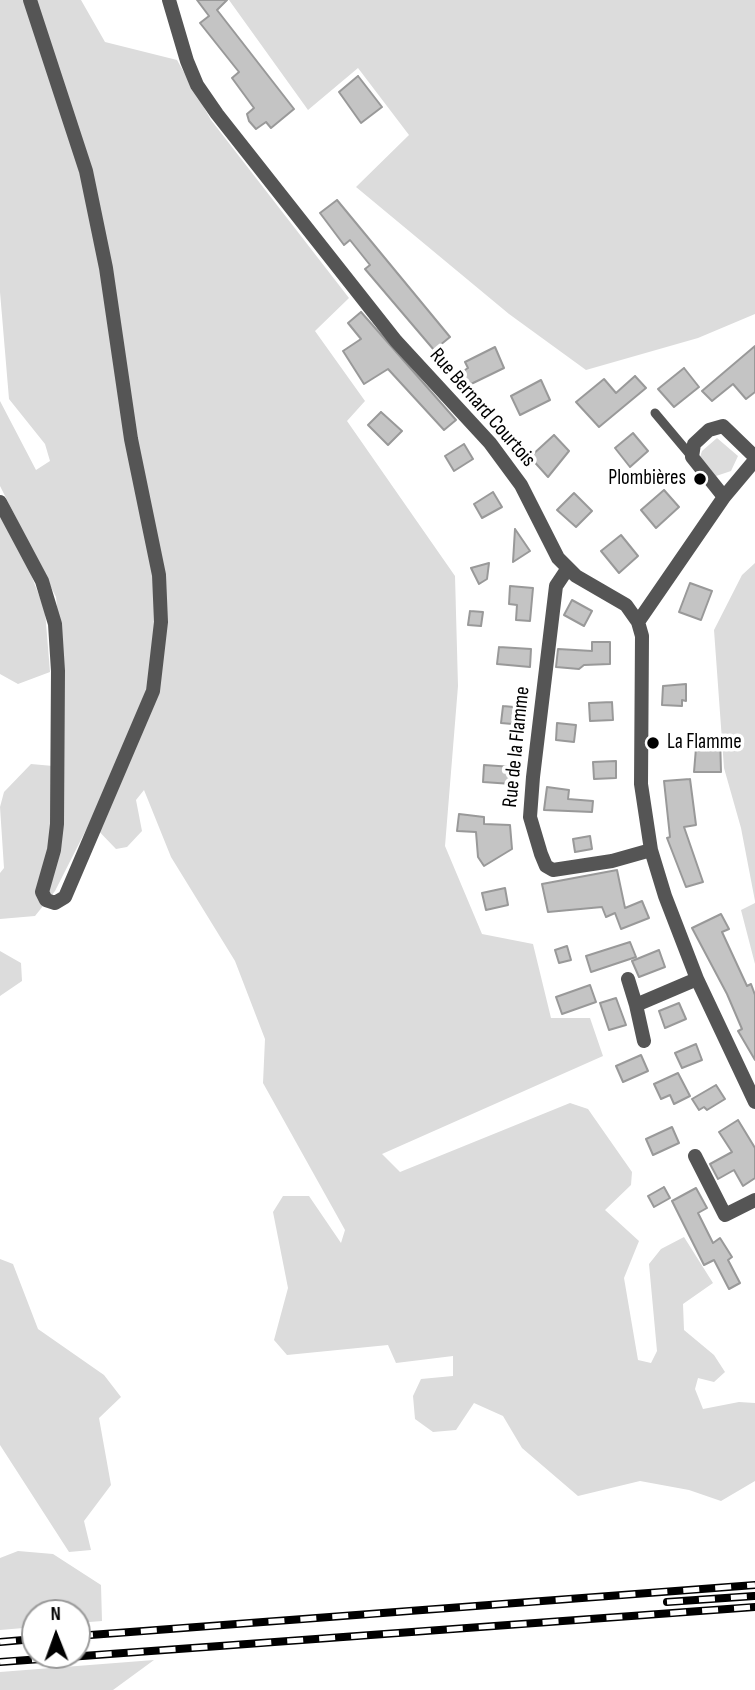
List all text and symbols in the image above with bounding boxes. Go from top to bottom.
street label: Rue Bernard Courtois [424,343,540,473]
place label: Plombières [608,466,686,492]
marker: Plombières [692,471,708,487]
street label: Rue de la Flamme [498,685,536,809]
place label: La Flamme [667,730,742,756]
marker: La Flamme [645,735,661,751]
north arrow [21,1599,91,1669]
text: N [50,1603,61,1626]

